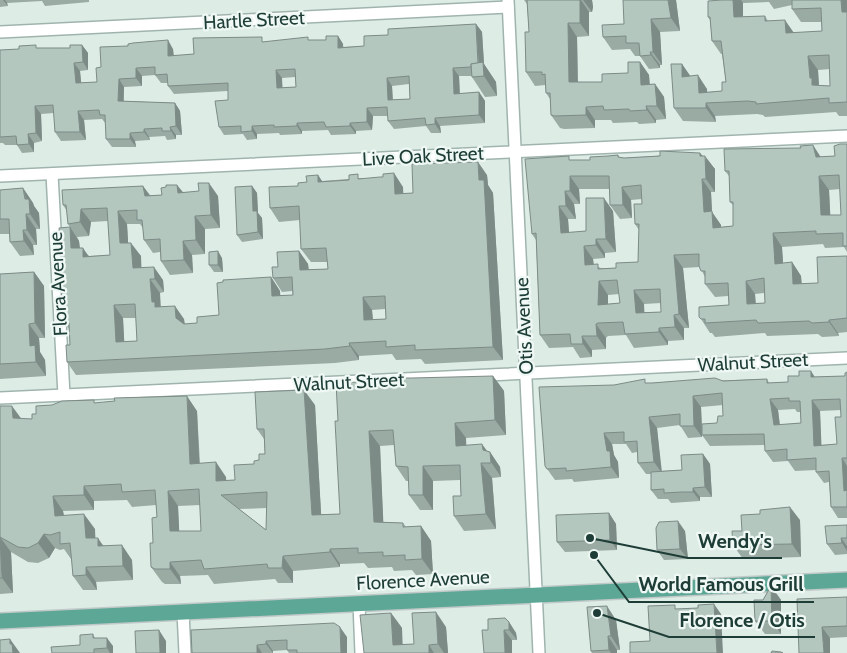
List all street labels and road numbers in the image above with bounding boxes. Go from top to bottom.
street label: Hartle Street [202,6,306,34]
street label: Live Oak Street [362,141,485,171]
street label: Flora Avenue [44,231,72,337]
street label: Otis Avenue [510,276,538,375]
street label: Walnut Street [697,348,810,376]
street label: Walnut Street [293,368,406,396]
street label: Florence Avenue [356,565,491,595]

